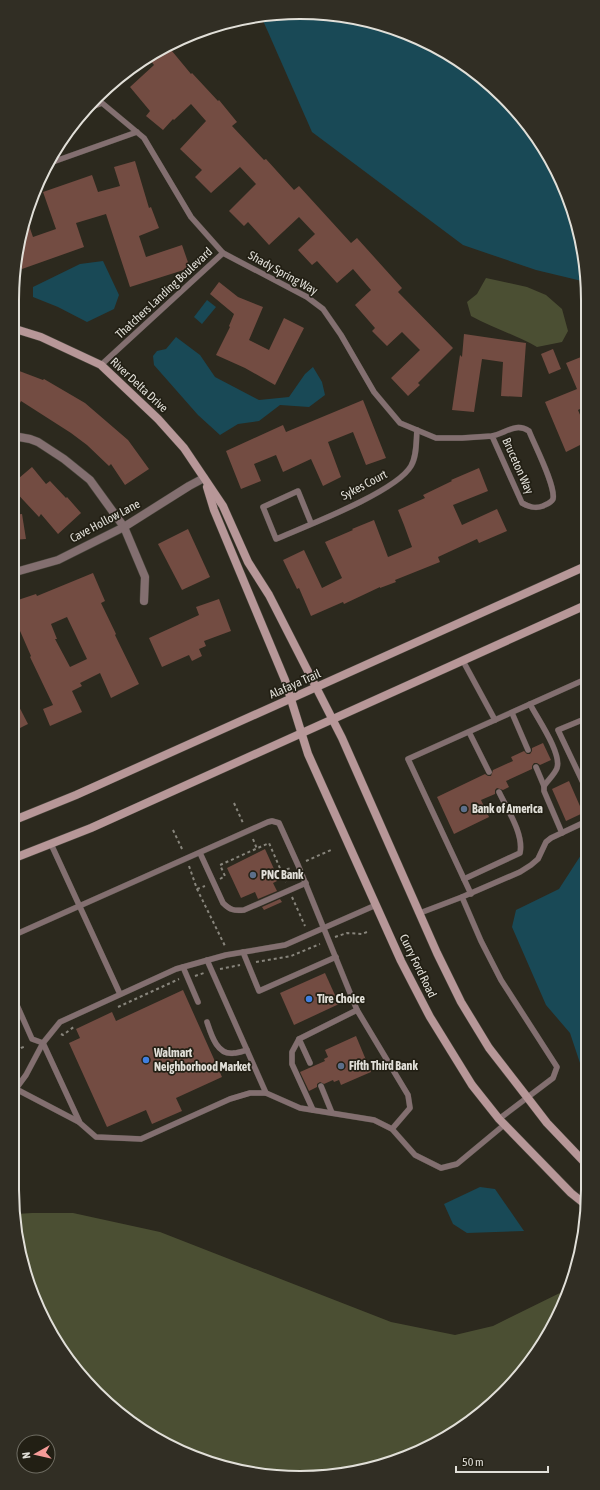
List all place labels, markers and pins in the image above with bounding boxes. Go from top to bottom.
place label: Bank of America [472,802,543,816]
marker: Bank of America [459,804,469,814]
place label: PNC Bank [261,868,304,882]
marker: PNC Bank [248,870,258,880]
place label: Tire Choice [317,992,365,1006]
marker: Tire Choice [304,994,314,1004]
place label: Walmart Neighborhood Market [153,1046,251,1074]
marker: Walmart Neighborhood Market [141,1055,151,1065]
place label: Fifth Third Bank [349,1059,418,1073]
marker: Fifth Third Bank [336,1061,346,1071]

